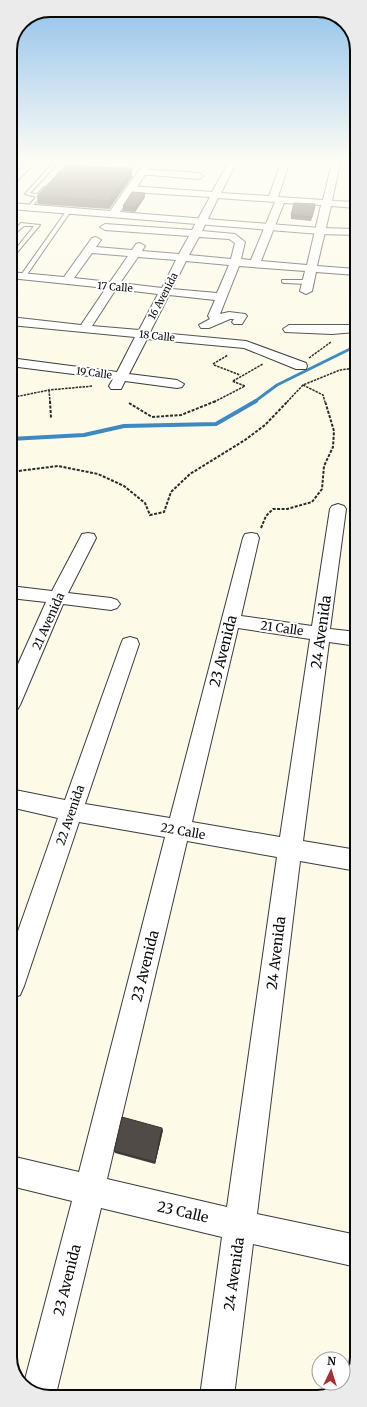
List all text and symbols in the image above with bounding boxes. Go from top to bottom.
street label: 16 Avenida [145,270,181,322]
street label: 17 Calle [97,279,133,295]
street label: 18 Calle [138,328,176,344]
street label: 19 Calle [75,364,113,382]
street label: 21 Avenida [29,589,68,652]
street label: 24 Avenida [307,594,335,670]
street label: 23 Avenida [205,613,241,689]
street label: 21 Calle [260,618,304,638]
street label: 22 Avenida [53,782,88,847]
street label: 22 Calle [160,820,206,842]
street label: 24 Avenida [263,915,289,991]
street label: 23 Avenida [127,928,163,1004]
street label: 23 Calle [156,1197,210,1227]
street label: 24 Avenida [220,1236,248,1312]
street label: 23 Avenida [49,1242,85,1318]
north arrow [311,1351,351,1391]
text: N [327,1354,337,1368]

